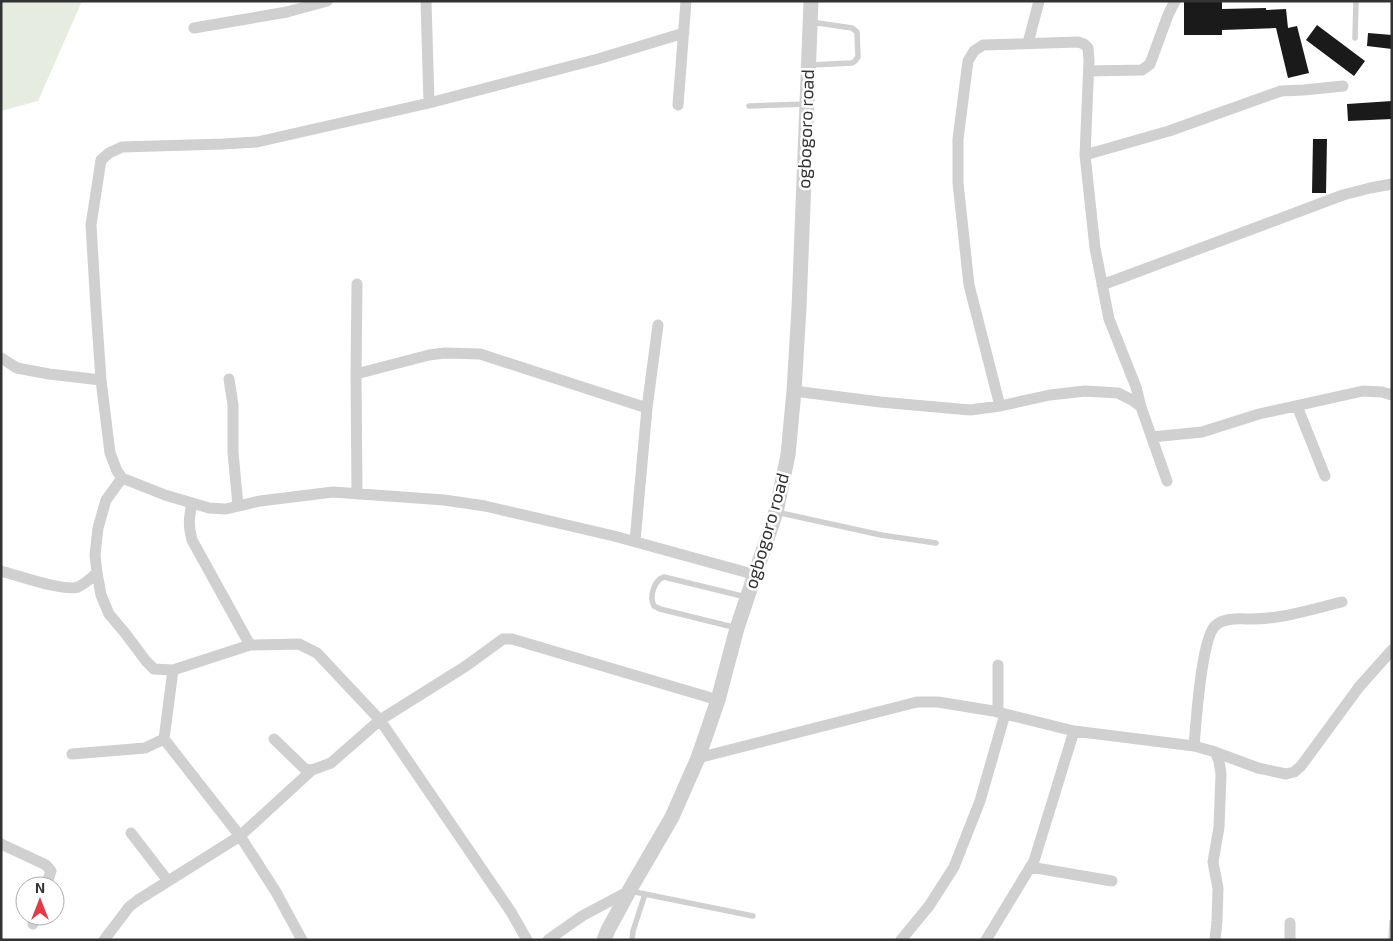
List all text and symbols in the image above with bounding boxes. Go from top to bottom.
street label: ogbogoro road [792,69,818,189]
street label: ogbogoro road [739,470,793,591]
north arrow [15,876,65,926]
text: N [35,879,45,896]

